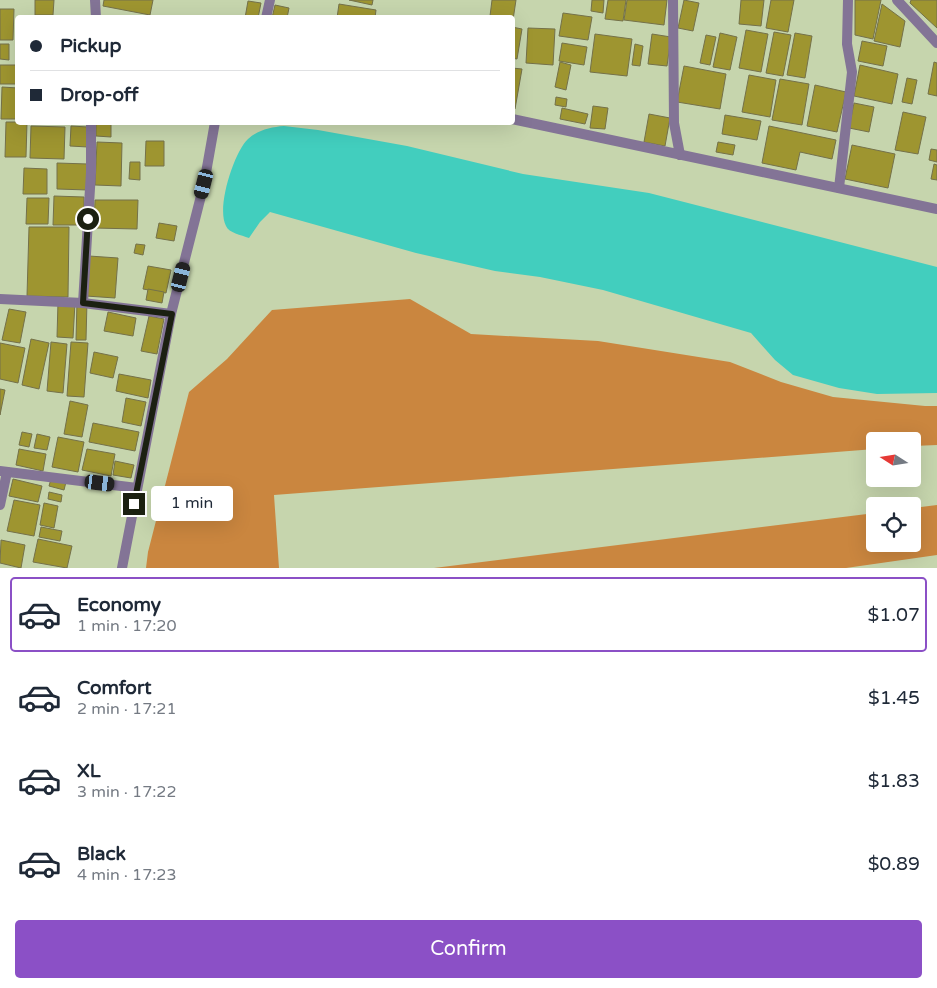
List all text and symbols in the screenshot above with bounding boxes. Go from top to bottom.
text: Pickup [60,35,121,57]
text: Drop-off [60,84,139,106]
car [193,168,214,200]
route start [77,208,99,230]
car [170,261,191,293]
north arrow [866,432,921,488]
map controls [866,432,921,552]
car [84,474,115,492]
callout: 1 min [152,486,234,522]
route end [123,493,145,515]
text: 1 min [171,493,213,513]
button: locate [866,497,921,552]
icon: car [17,592,62,637]
text: Economy [77,594,161,616]
text: $1.07 [868,604,920,626]
text: 1 min · 17:20 [77,616,176,636]
icon: car [17,675,62,720]
text: Comfort [77,677,151,699]
text: $1.45 [868,687,920,709]
text: 2 min · 17:21 [77,699,176,719]
icon: car [17,758,62,803]
text: XL [77,760,101,782]
text: $1.83 [868,770,920,792]
text: 3 min · 17:22 [77,782,176,802]
icon: car [17,841,62,886]
text: Black [77,843,126,865]
text: $0.89 [868,853,920,875]
text: 4 min · 17:23 [77,865,176,885]
button: Confirm [15,920,922,978]

